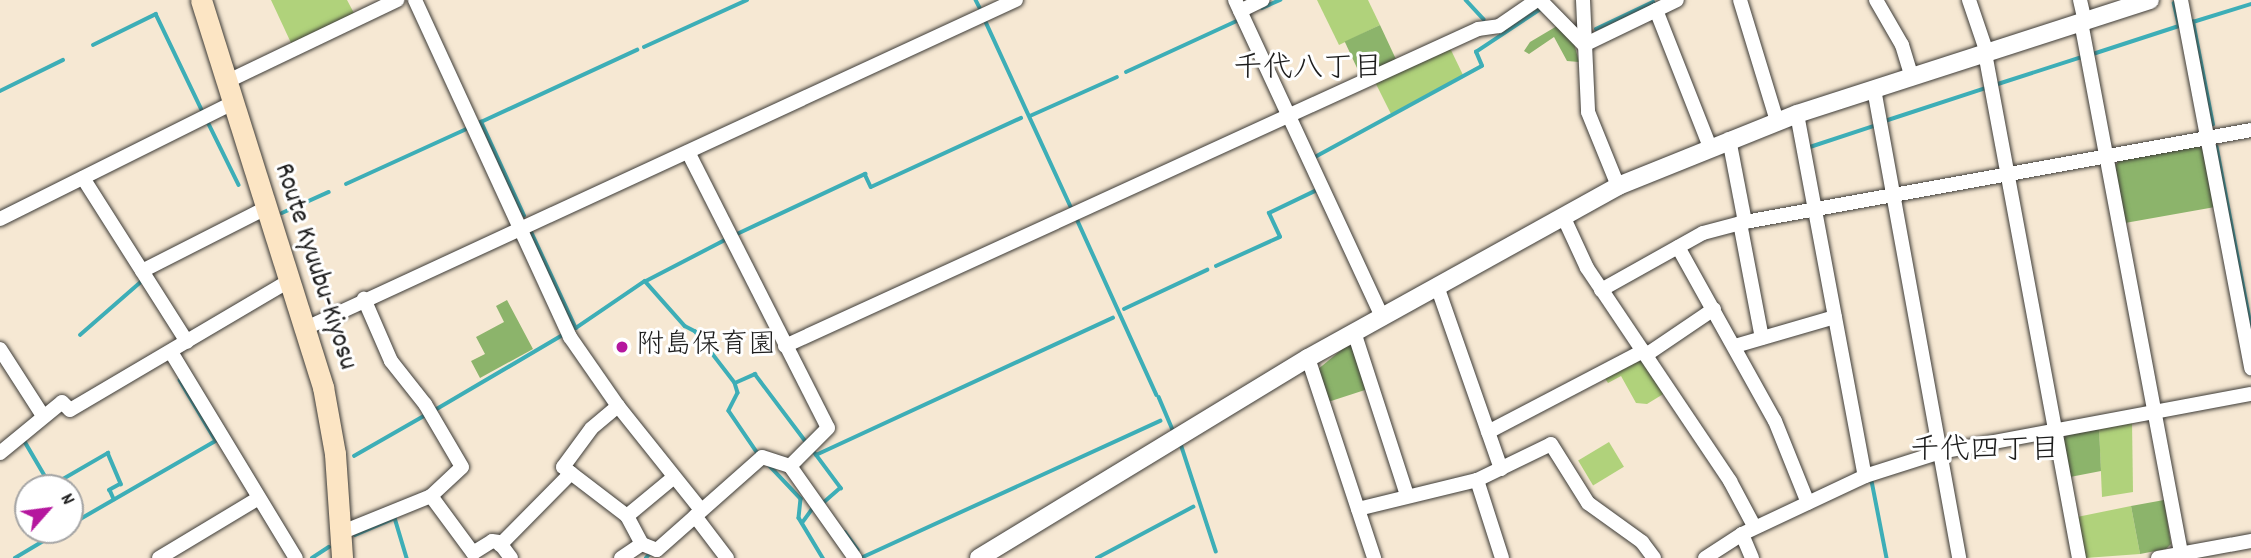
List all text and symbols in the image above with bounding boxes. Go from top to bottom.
district label: 千代八丁目 [1233,53,1383,89]
street label: Route Kyuubu-Kiyosu [265,160,363,374]
place label: 附島保育園 [636,330,776,364]
marker: 附島保育園 [614,339,630,355]
district label: 千代四丁目 [1910,435,2060,471]
north arrow [14,474,84,544]
text: N [52,489,80,510]

